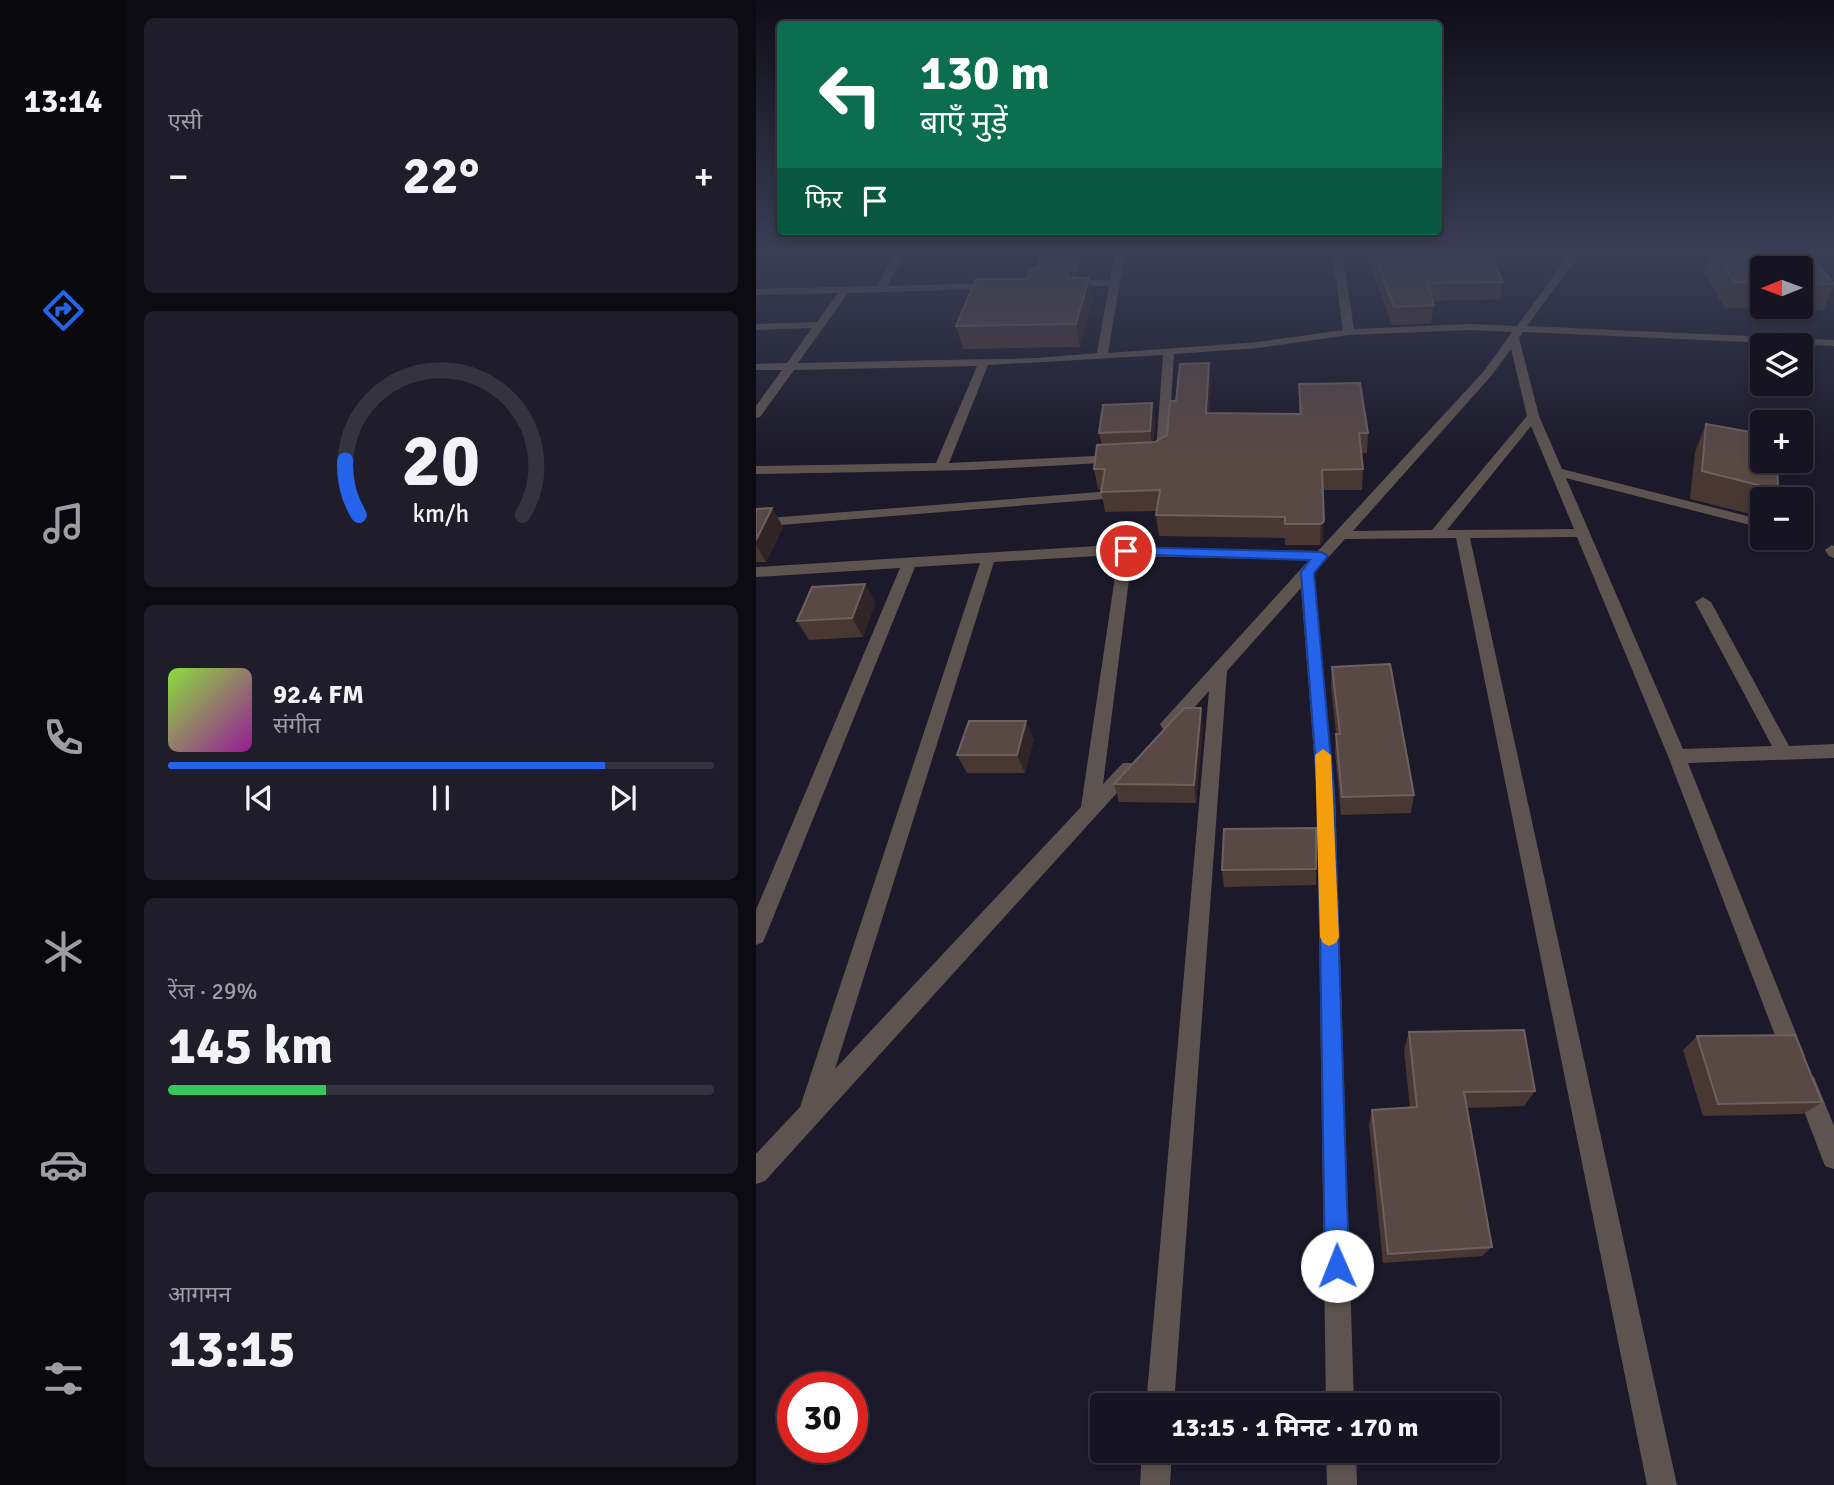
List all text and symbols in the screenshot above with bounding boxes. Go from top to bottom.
text: 130 m [920,43,1050,103]
icon: left [805,49,896,140]
text: 13:14 [24,82,102,121]
text: बाएँ मुड़ें [920,103,1008,142]
text: एसी [168,107,202,136]
text: 22° [403,144,479,208]
text: − [168,153,189,200]
text: + [693,153,714,200]
icon: arrive [856,182,894,220]
text: फिर [805,184,842,216]
north arrow [1750,256,1813,318]
map controls [1750,256,1813,550]
icon: directions [39,286,88,335]
button: layers [1750,333,1813,396]
button: + [1750,410,1813,473]
text: 20 [402,418,480,507]
button: − [1750,487,1813,550]
text: km/h [413,498,469,529]
icon: music [39,499,88,548]
pin [1096,521,1156,581]
icon: arrive [1107,532,1145,570]
text: 92.4 FM [273,679,364,711]
text: संगीत [273,711,321,740]
icon: phone [39,713,88,762]
icon: previous [240,779,278,817]
icon: pause [422,779,460,817]
icon: next [604,779,642,817]
icon: climate [39,927,88,976]
text: रेंज · 29% [168,977,257,1006]
text: 145 km [168,1014,333,1078]
icon: car [39,1140,88,1189]
position arrow [1300,1229,1374,1303]
text: आगमन [168,1280,231,1309]
text: 13:15 [168,1317,296,1381]
icon: filters [39,1354,88,1403]
speed limit sign: 30 [777,1372,868,1463]
text: 13:15 · 1 मिनट · 170 m [1171,1412,1419,1444]

